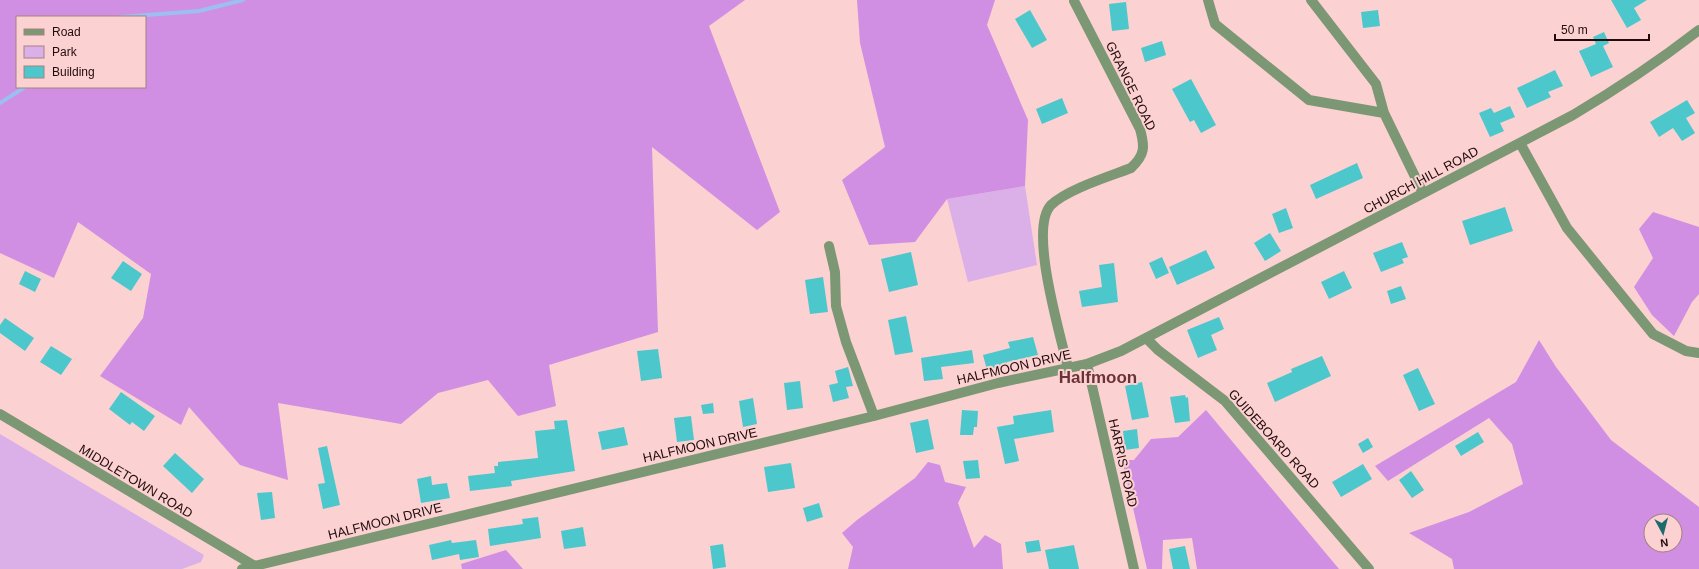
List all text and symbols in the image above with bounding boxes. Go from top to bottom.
legend [16,16,146,88]
scale bar [1555,16,1649,42]
text: 50 m [1561,23,1588,37]
text: Road [52,25,81,39]
street label: GRANGE ROAD [1103,39,1159,133]
text: Park [52,45,78,59]
text: Building [52,65,95,79]
street label: CHURCH HILL ROAD [1361,143,1481,217]
street label: HALFMOON DRIVE [955,346,1073,387]
district label: Halfmoon [1059,368,1137,387]
street label: GUIDEBOARD ROAD [1225,386,1323,492]
street label: HARRIS ROAD [1106,417,1140,509]
street label: HALFMOON DRIVE [641,424,759,465]
street label: MIDDLETOWN ROAD [77,441,195,521]
street label: HALFMOON DRIVE [326,499,444,542]
north arrow [1643,513,1683,553]
text: N [1659,536,1669,549]

